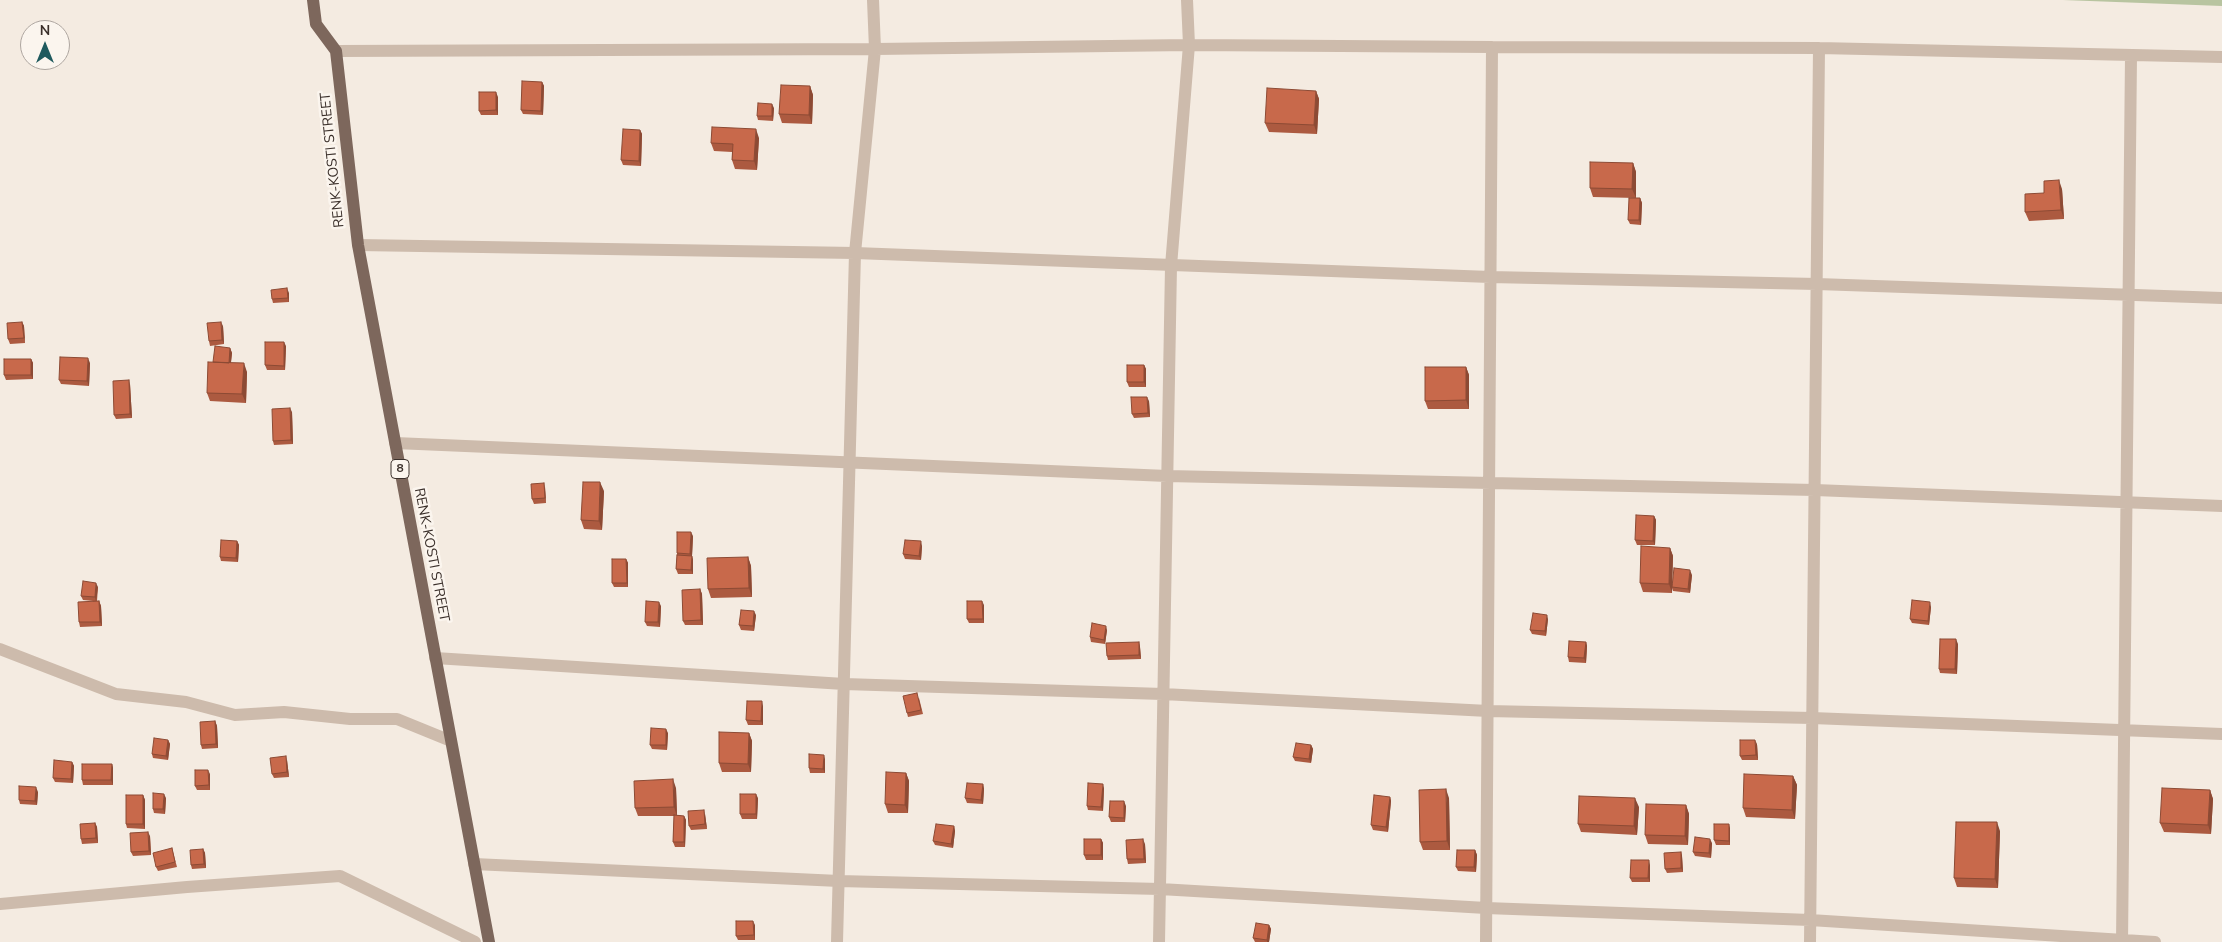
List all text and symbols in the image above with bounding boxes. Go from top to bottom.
north arrow [20,20,70,70]
text: N [40,21,50,40]
street label: RENK-KOSTI STREET [318,91,348,229]
road number: 8 [391,459,409,478]
street label: RENK-KOSTI STREET [410,487,452,623]

